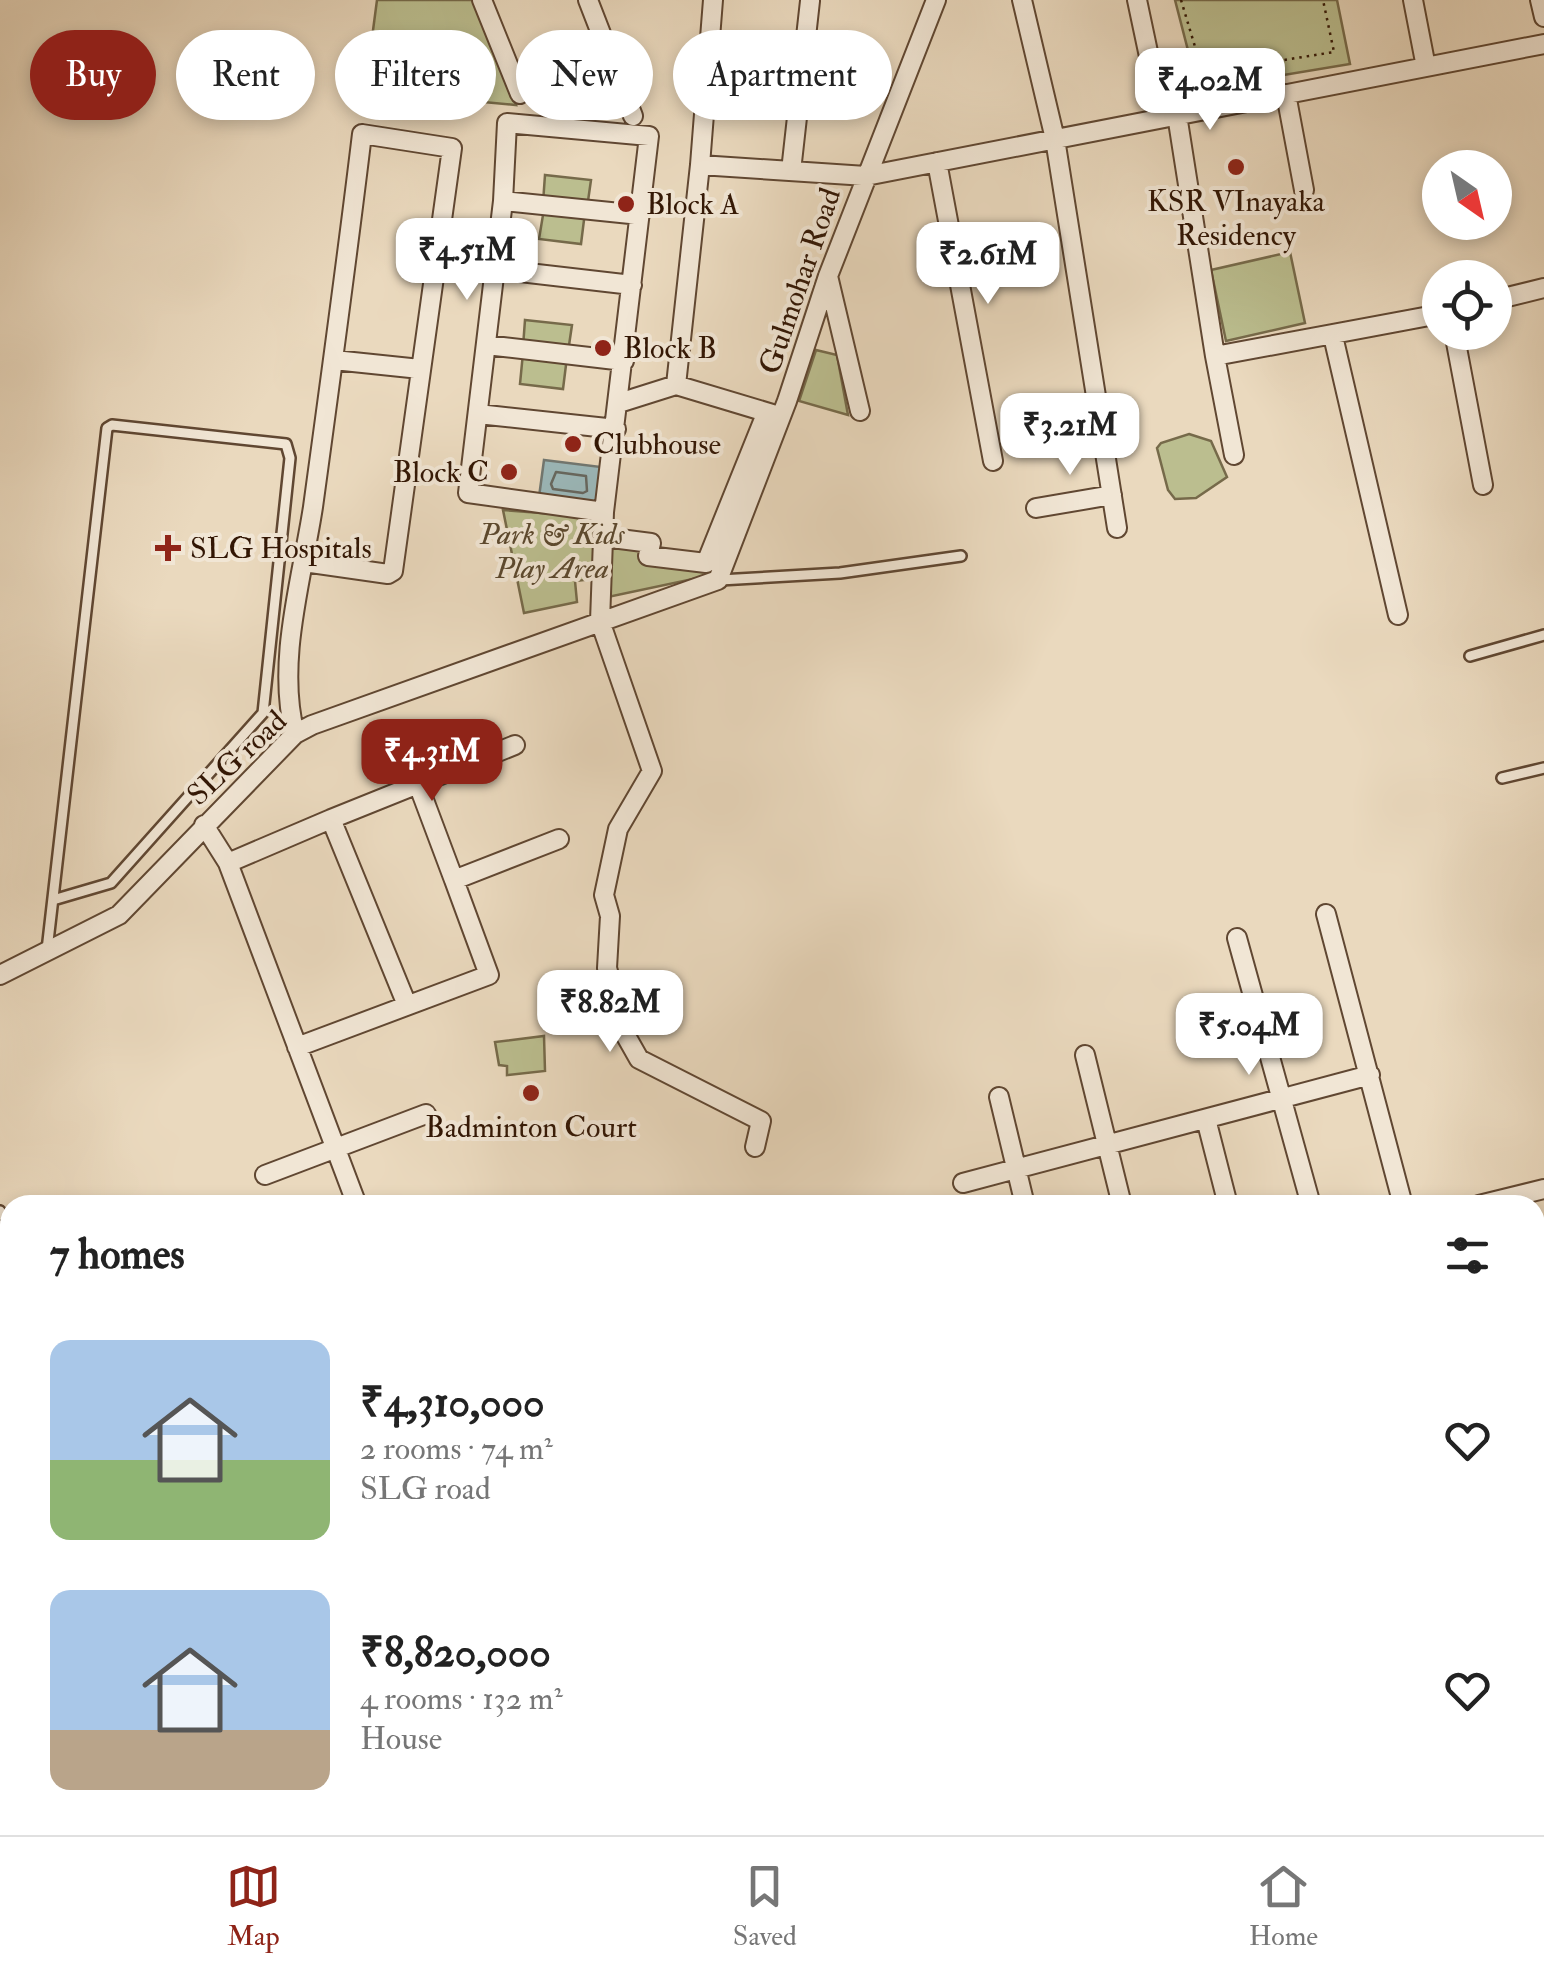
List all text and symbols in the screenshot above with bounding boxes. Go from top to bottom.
chip: Buy [30,30,156,120]
chip: Rent [176,30,315,120]
chip: Filters [335,30,496,120]
chip: New [516,30,653,120]
chip: Apartment [673,30,892,120]
pin: ₹4.02M [1129,48,1291,133]
text: ₹4.02M [1157,60,1263,100]
north arrow [1422,150,1512,240]
map controls [1422,150,1512,350]
marker: KSR VInayaka Residency [1225,156,1247,178]
street label: Gulmohar Road [751,183,849,379]
place label: KSR VInayaka Residency [1147,183,1326,254]
place label: Block A [646,186,739,223]
marker: Block A [615,193,637,215]
pin: ₹4.51M [386,218,548,303]
pin: ₹2.61M [907,222,1069,307]
text: ₹4.51M [418,230,516,270]
text: ₹2.61M [938,234,1038,274]
button: locate [1422,260,1512,350]
place label: Block B [623,330,717,367]
marker: Block B [592,337,614,359]
pin: ₹3.21M [989,393,1151,478]
text: ₹3.21M [1022,405,1118,445]
place label: Clubhouse [593,426,721,463]
marker: Clubhouse [562,433,584,455]
place label: Block C [393,454,489,491]
marker: Block C [498,461,520,483]
park label: Park & Kids Play Area [479,516,625,587]
place label: SLG Hospitals [190,530,372,567]
marker: SLG Hospitals [155,535,181,561]
street label: SLG road [180,703,295,813]
pin: ₹4.31M [351,719,513,804]
text: ₹4.31M [383,731,481,771]
pin: ₹8.82M [529,970,691,1055]
text: ₹8.82M [559,982,661,1022]
pin: ₹5.04M [1168,993,1330,1078]
text: ₹5.04M [1198,1005,1300,1045]
marker: Badminton Court [520,1082,542,1104]
place label: Badminton Court [425,1109,637,1146]
icon: filters [1440,1228,1495,1283]
text: 7 homes [50,1229,185,1281]
text: ₹4,310,000 [360,1377,544,1429]
icon: home [130,1380,250,1500]
icon: heart [1440,1413,1495,1468]
text: 2 rooms · 74 m² [360,1429,553,1469]
text: SLG road [360,1469,491,1509]
text: ₹8,820,000 [360,1627,551,1679]
icon: home [130,1630,250,1750]
icon: heart [1440,1663,1495,1718]
text: 4 rooms · 132 m² [360,1679,563,1719]
text: House [360,1719,442,1759]
tab: Map [226,1859,281,1954]
tab: Saved [733,1859,797,1954]
tab: Home [1249,1859,1318,1954]

